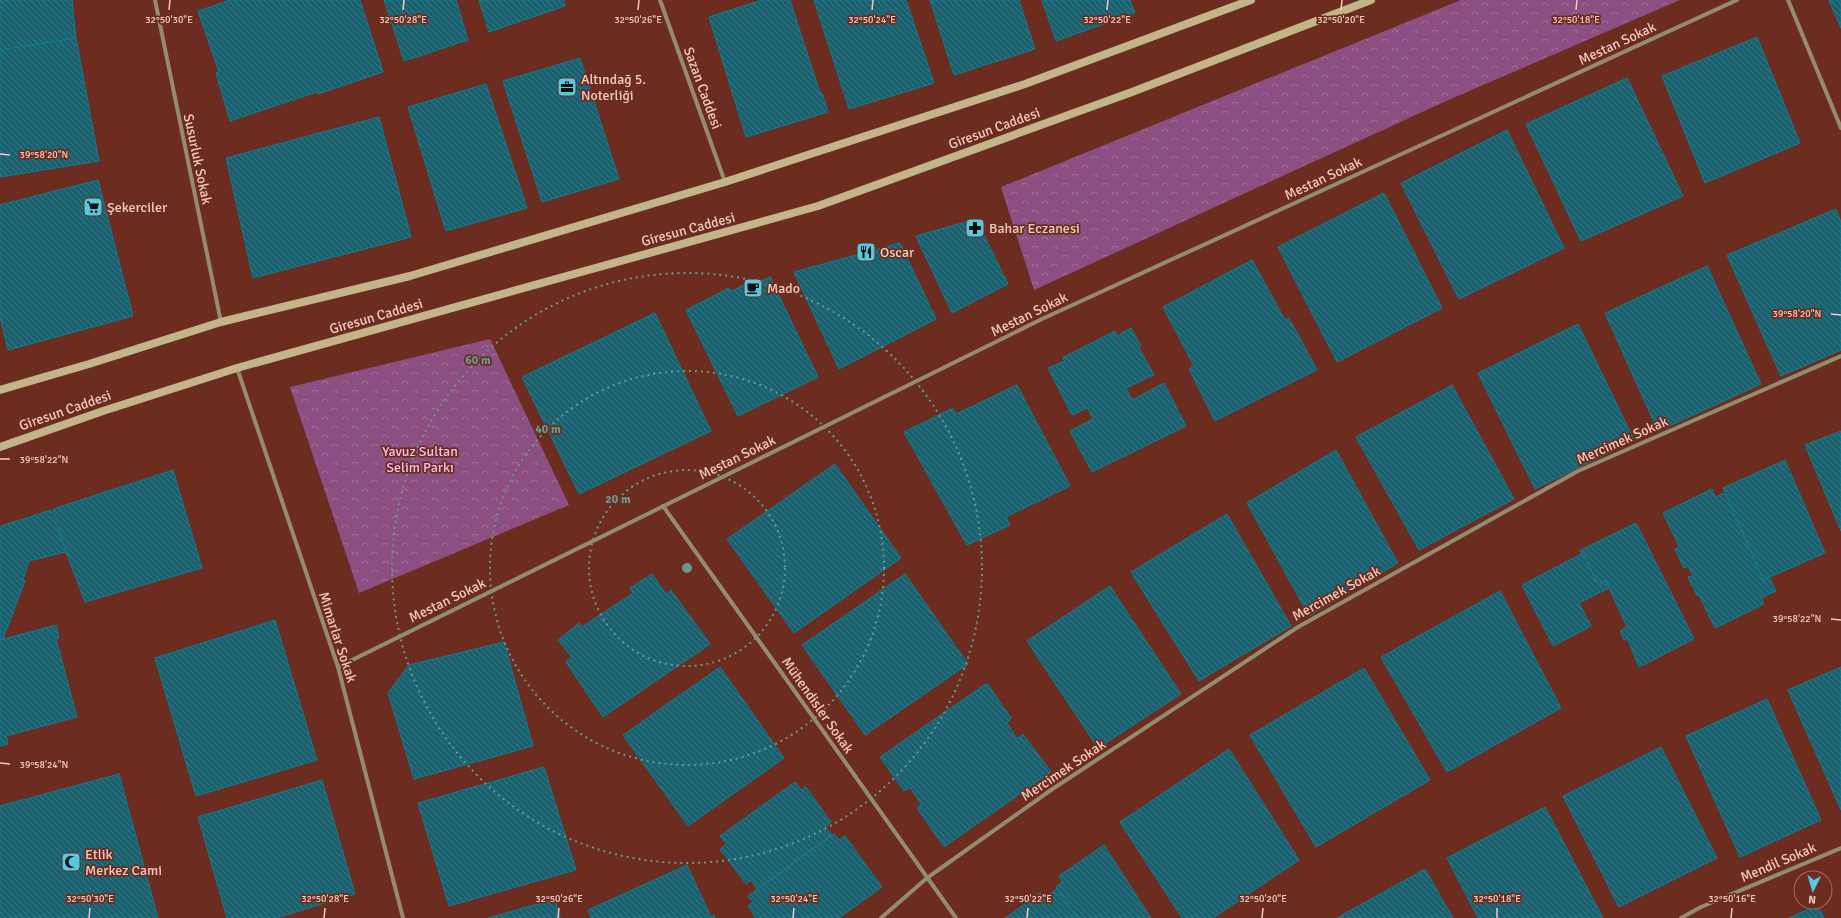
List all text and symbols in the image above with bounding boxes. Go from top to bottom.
text: 32°50'30"E [145,14,193,26]
text: 32°50'28"E [379,14,427,26]
text: 32°50'26"E [614,14,662,26]
text: 32°50'24"E [848,14,896,26]
text: 32°50'22"E [1083,14,1131,26]
text: 32°50'20"E [1317,14,1365,26]
text: 32°50'18"E [1552,14,1600,26]
street label: Mestan Sokak [1576,18,1659,69]
street label: Sazan Caddesi [680,45,725,132]
place label: Altındağ 5. Noterliği [581,71,646,104]
office icon: Altındağ 5. Noterliği [556,76,578,98]
street label: Giresun Caddesi [946,104,1042,153]
street label: Susurluk Sokak [180,112,215,206]
text: 39°58'20"N [20,149,68,161]
street label: Mestan Sokak [1282,153,1365,204]
supermarket icon: Şekerciler [82,196,104,218]
place label: Şekerciler [107,199,168,216]
street label: Giresun Caddesi [639,209,737,250]
pharmacy icon: Bahar Eczanesi [964,217,986,239]
place label: Bahar Eczanesi [989,220,1080,237]
restaurant icon: Oscar [855,241,877,263]
place label: Oscar [880,244,915,261]
cafe icon: Mado [742,277,764,299]
place label: Mado [767,280,800,297]
street label: Mestan Sokak [988,289,1070,340]
street label: Giresun Caddesi [327,295,425,338]
text: 39°58'20"N [1773,308,1821,320]
text: 60 m [465,353,491,368]
street label: Giresun Caddesi [17,387,113,434]
street label: Mercimek Sokak [1574,413,1671,468]
text: 40 m [535,422,561,437]
street label: Mestan Sokak [696,432,778,483]
park label: Yavuz Sultan Selim Parkı [382,443,458,476]
text: 39°58'22"N [20,454,68,466]
text: 20 m [605,492,631,507]
centre of rings [680,561,694,575]
street label: Mercimek Sokak [1289,562,1383,625]
street label: Mestan Sokak [406,575,488,626]
street label: Mimarlar Sokak [315,590,360,685]
text: 39°58'22"N [1773,613,1821,625]
street label: Mühendisler Sokak [778,654,857,757]
street label: Mercimek Sokak [1018,736,1109,805]
text: 39°58'24"N [20,759,68,771]
street label: Mendil Sokak [1738,839,1819,886]
place label: Etlik Merkez Cami [85,846,162,879]
mosque icon: Etlik Merkez Cami [60,851,82,873]
north arrow [1793,870,1833,910]
text: 32°50'30"E [66,893,114,905]
text: 32°50'28"E [301,893,349,905]
text: 32°50'26"E [535,893,583,905]
text: 32°50'24"E [770,893,818,905]
text: 32°50'22"E [1004,893,1052,905]
text: 32°50'20"E [1239,893,1287,905]
text: 32°50'18"E [1473,893,1521,905]
text: 32°50'16"E [1708,893,1756,905]
text: N [1808,893,1817,906]

